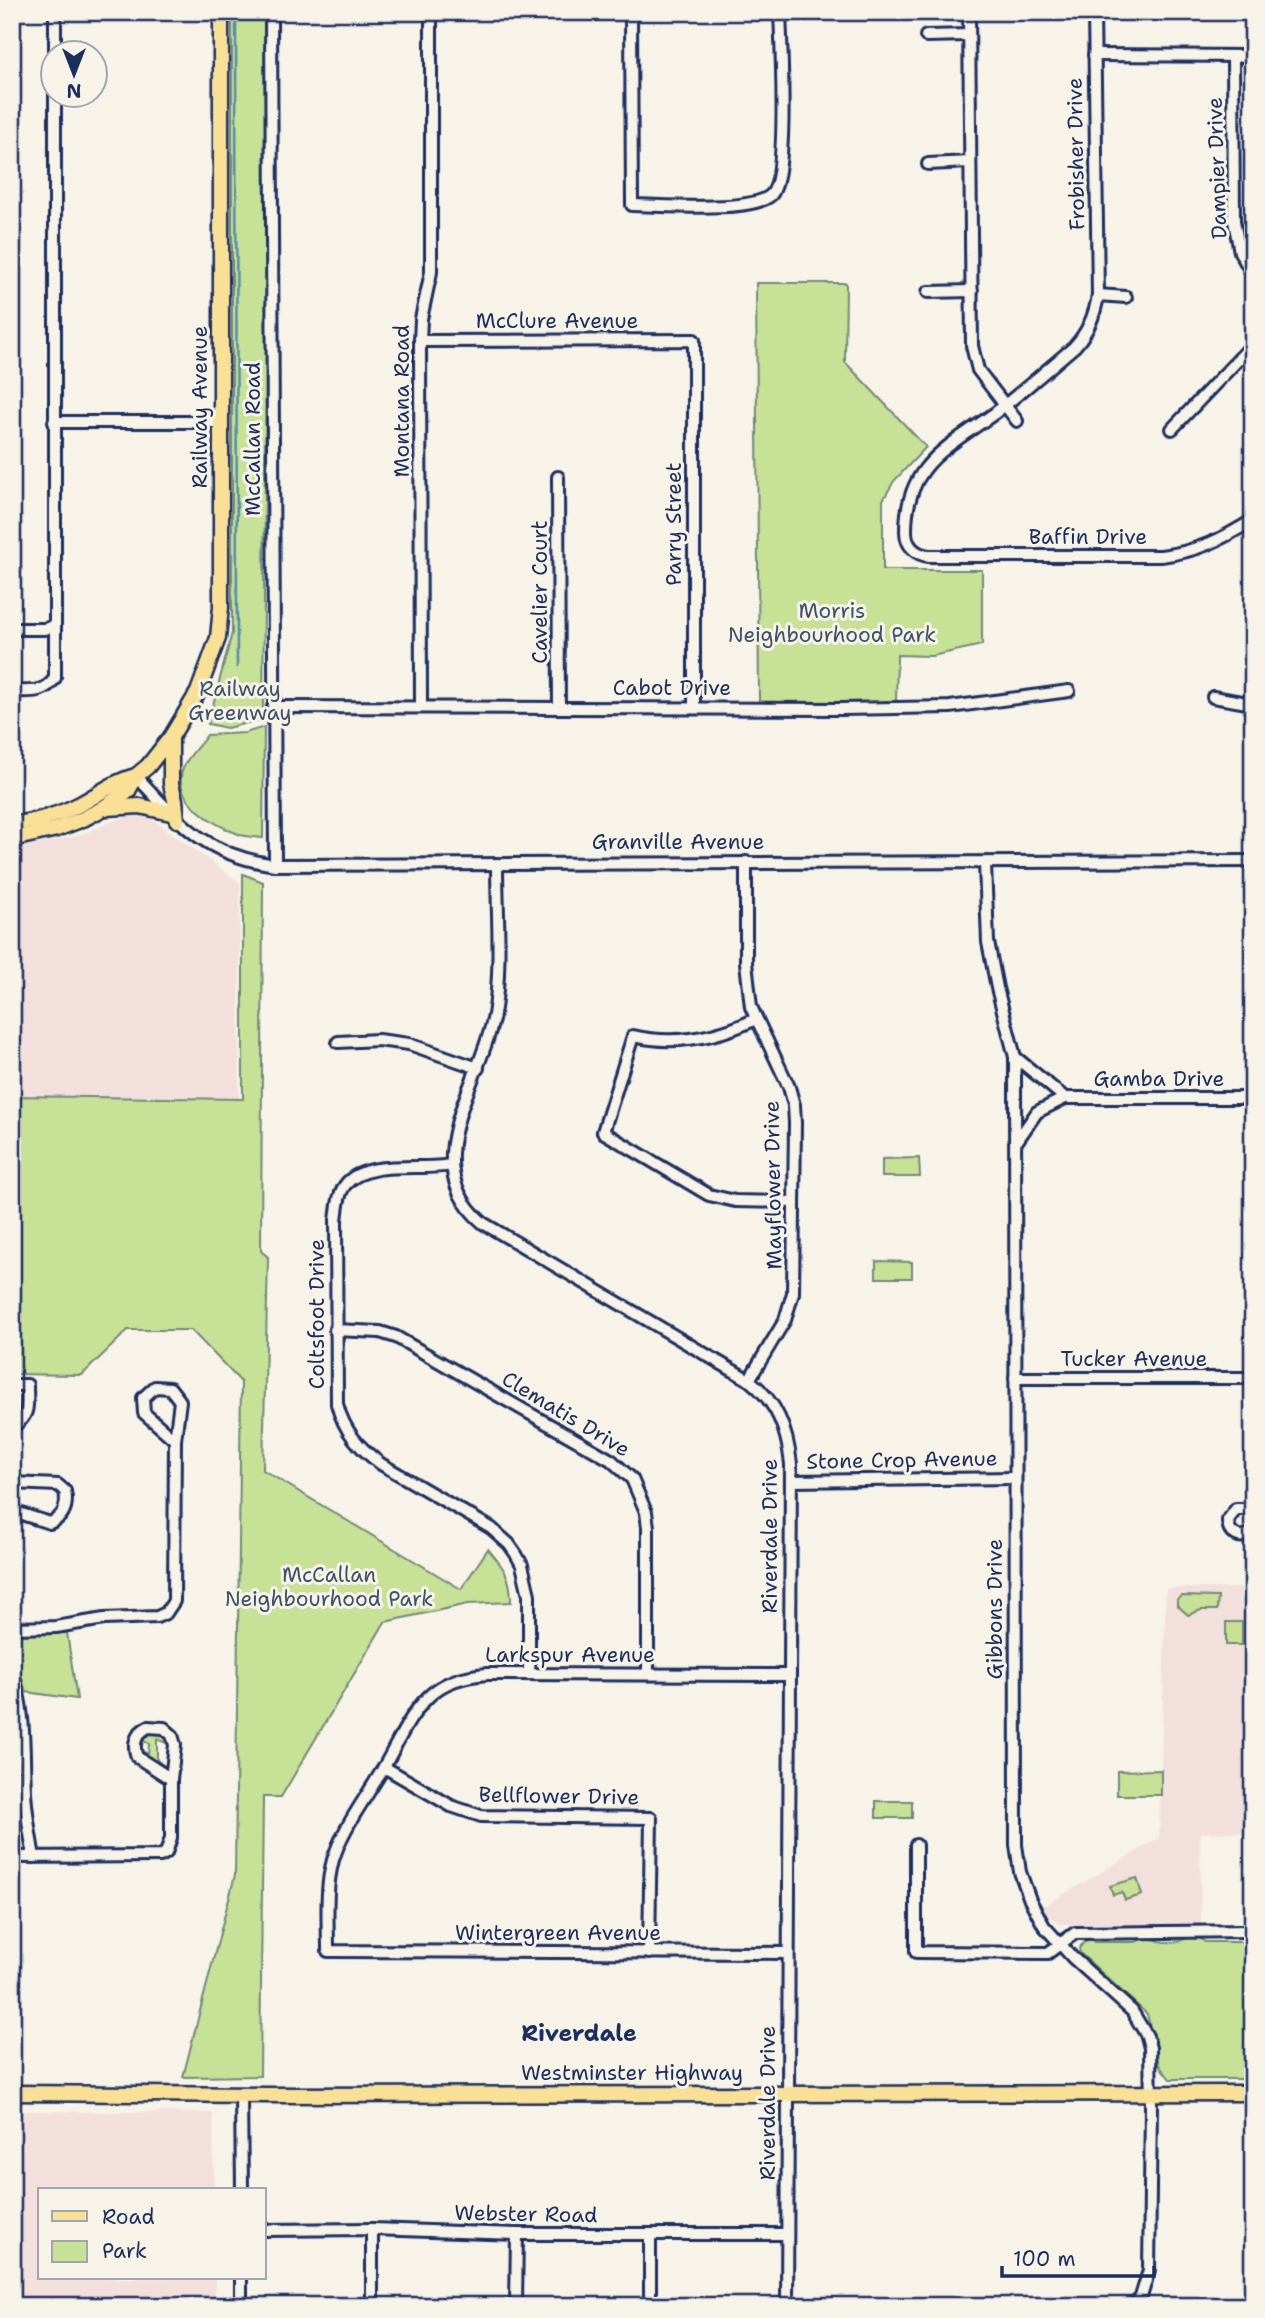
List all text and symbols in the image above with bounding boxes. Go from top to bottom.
north arrow [38,38,108,108]
street label: Frobisher Drive [1061,77,1091,231]
text: N [66,78,82,103]
street label: Dampier Drive [1201,97,1233,239]
street label: McClure Avenue [476,307,638,335]
street label: Montana Road [388,325,416,477]
street label: Railway Avenue [186,326,214,488]
street label: McCallan Road [239,362,267,516]
street label: Parry Street [660,462,688,586]
street label: Cavelier Court [526,520,554,664]
street label: Baffin Drive [1029,523,1147,551]
park label: Morris Neighbourhood Park [728,597,936,649]
street label: Cabot Drive [613,674,731,702]
park label: Railway Greenway [188,675,292,727]
street label: Granville Avenue [592,828,764,856]
street label: Gamba Drive [1093,1065,1225,1093]
street label: Mayflower Drive [758,1100,788,1270]
street label: Coltsfoot Drive [303,1239,331,1389]
street label: Tucker Avenue [1061,1345,1207,1373]
street label: Clematis Drive [497,1365,635,1463]
street label: Stone Crop Avenue [806,1444,998,1476]
street label: Riverdale Drive [756,1459,784,1613]
street label: Gibbons Drive [981,1539,1009,1679]
park label: McCallan Neighbourhood Park [225,1561,433,1613]
street label: Larkspur Avenue [485,1641,655,1669]
street label: Bellflower Drive [478,1781,640,1811]
street label: Wintergreen Avenue [455,1919,661,1947]
district label: Riverdale [521,2018,637,2048]
street label: Riverdale Drive [754,2026,782,2180]
street label: Westminster Highway [521,2059,743,2087]
legend [38,2188,266,2280]
street label: Webster Road [454,2199,598,2229]
text: Road [102,2203,155,2231]
scale bar [1002,2234,1155,2278]
text: Park [102,2237,147,2265]
text: 100 m [1013,2245,1076,2273]

